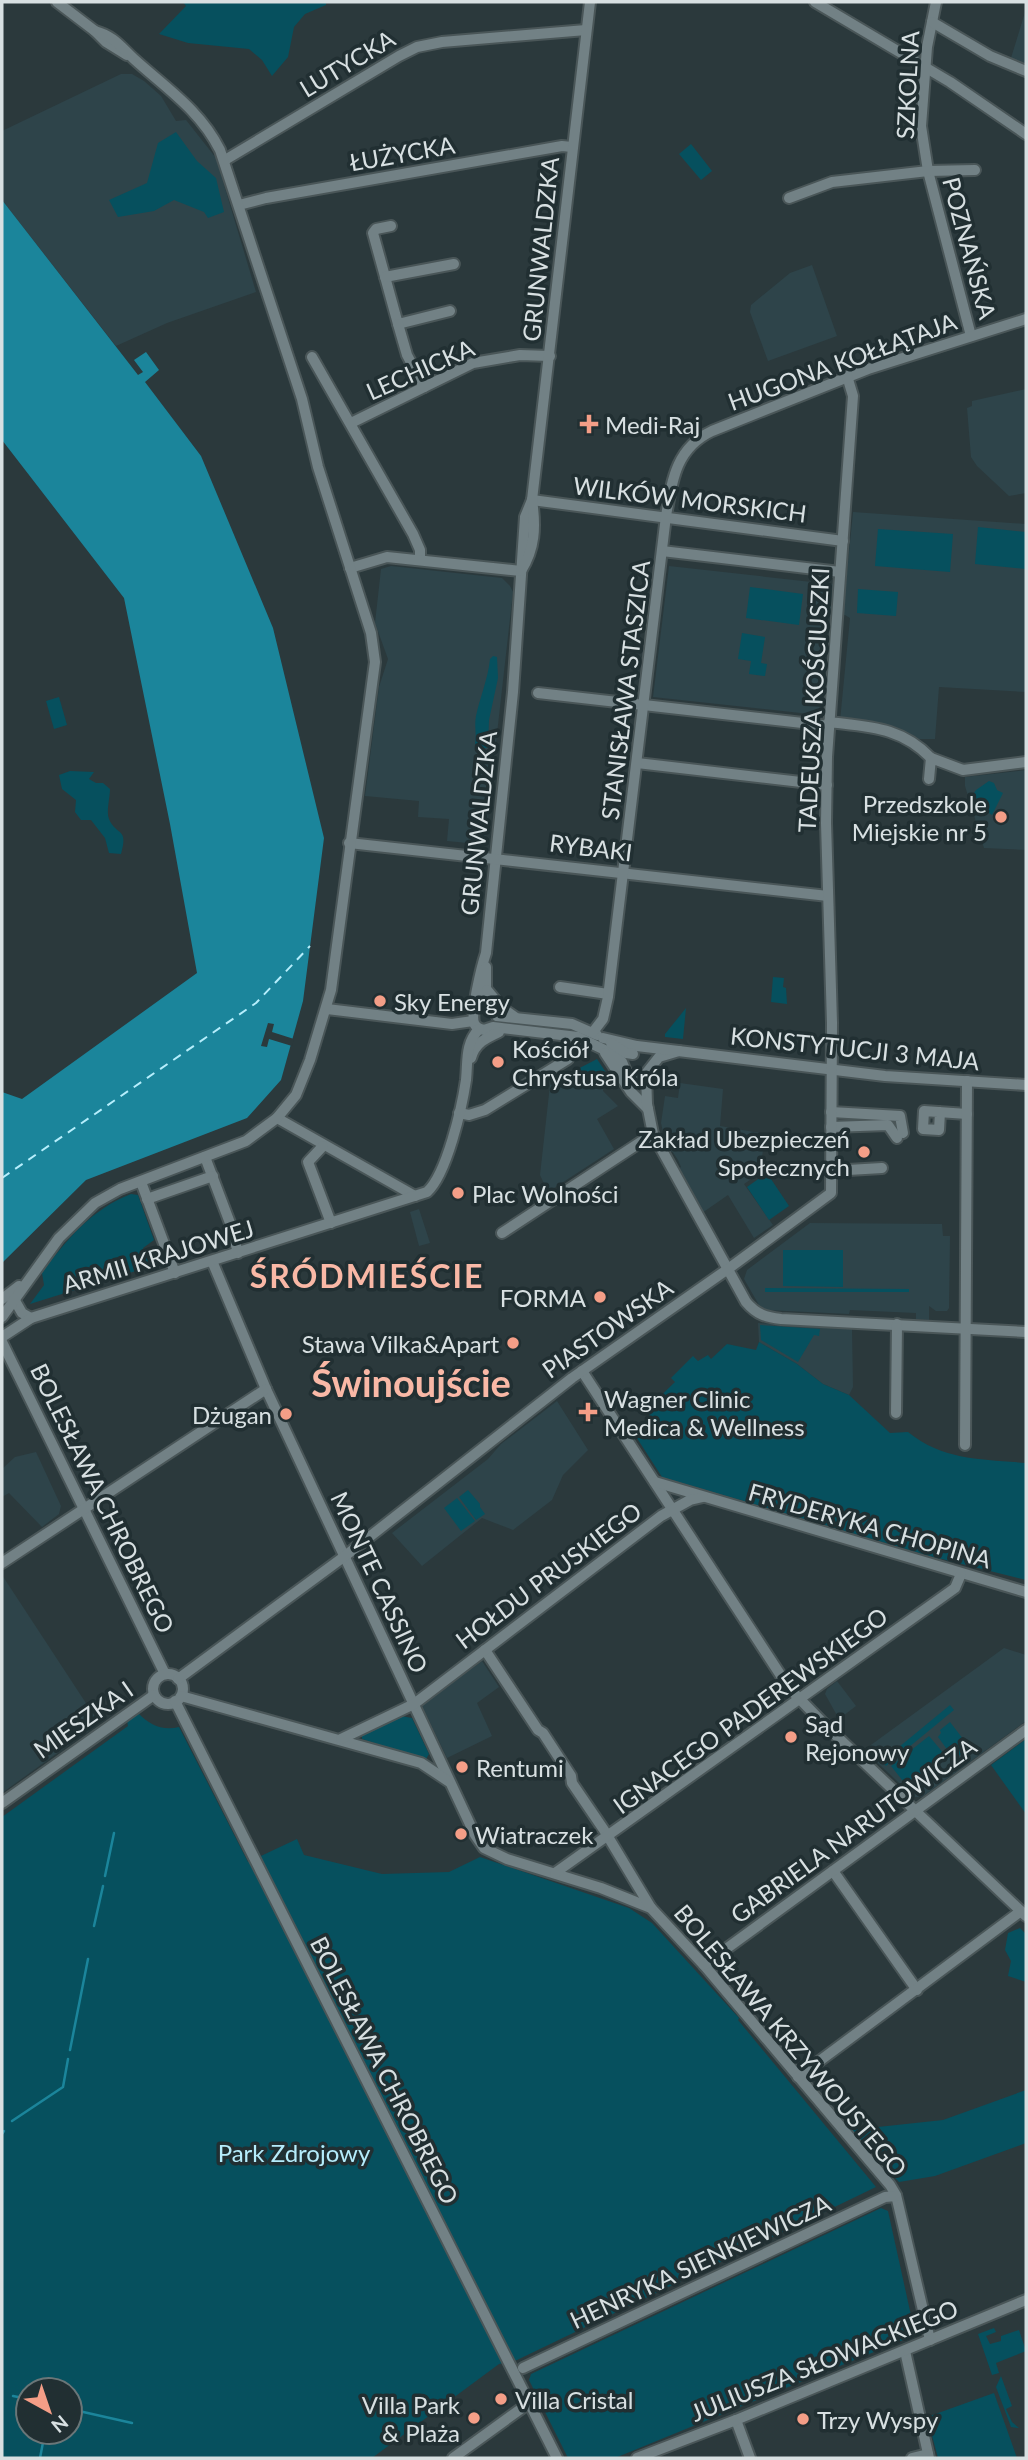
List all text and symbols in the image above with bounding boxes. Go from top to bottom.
street label: LUTYCKA [294,23,400,103]
street label: SZKOLNA [890,29,924,140]
street label: ŁUŻYCKA [347,129,458,177]
street label: GRUNWALDZKA [516,155,564,343]
street label: POZNAŃSKA [937,174,1003,323]
street label: HUGONA KOŁŁĄTAJA [724,306,961,416]
street label: LECHICKA [362,332,479,406]
place label: Medi-Raj [605,410,700,439]
marker: Medi-Raj [579,414,599,434]
street label: WILKÓW MORSKICH [572,470,808,528]
street label: STANISŁAWA STASZICA [595,558,655,821]
street label: TADEUSZA KOŚCIUSZKI [792,567,834,833]
street label: GRUNWALDZKA [454,729,502,917]
place label: Przedszkole Miejskie nr 5 [852,789,987,846]
marker: Przedszkole Miejskie nr 5 [993,809,1009,825]
street label: RYBAKI [548,828,634,866]
place label: Sky Energy [394,987,510,1016]
marker: Sky Energy [372,993,388,1009]
street label: KONSTYTUCJI 3 MAJA [729,1021,982,1076]
place label: Kościół Chrystusa Króla [512,1034,679,1091]
marker: Kościół Chrystusa Króla [490,1054,506,1070]
place label: Zakład Ubezpieczeń Społecznych [638,1124,850,1181]
marker: Zakład Ubezpieczeń Społecznych [856,1144,872,1160]
place label: Plac Wolności [472,1179,619,1208]
marker: Plac Wolności [450,1185,466,1201]
street label: ARMII KRAJOWEJ [59,1213,257,1299]
district label: ŚRÓDMIEŚCIE [250,1256,484,1295]
street label: PIASTOWSKA [536,1272,678,1384]
place label: FORMA [500,1283,587,1312]
marker: FORMA [592,1289,608,1305]
place label: Stawa Vilka&Apart [302,1329,499,1358]
marker: Stawa Vilka&Apart [505,1335,521,1351]
street label: BOLESŁAWA CHROBREGO [25,1358,181,1638]
district label: Świnoujście [311,1359,511,1405]
place label: Wagner Clinic Medica & Wellness [604,1384,805,1441]
place label: Dżugan [192,1400,272,1429]
marker: Wagner Clinic Medica & Wellness [578,1402,598,1422]
marker: Dżugan [278,1406,294,1422]
street label: FRYDERYKA CHOPINA [745,1476,995,1574]
street label: MONTE CASSINO [325,1487,435,1677]
street label: HOŁDU PRUSKIEGO [449,1496,647,1654]
street label: IGNACEGO PADEREWSKIEGO [607,1601,893,1819]
street label: MIESZKA I [28,1674,138,1764]
place label: Sąd Rejonowy [805,1709,910,1766]
marker: Sąd Rejonowy [783,1729,799,1745]
street label: GABRIELA NARUTOWICZA [725,1731,982,1929]
place label: Rentumi [476,1753,564,1782]
marker: Rentumi [454,1759,470,1775]
place label: Wiatraczek [475,1820,594,1849]
marker: Wiatraczek [453,1826,469,1842]
street label: BOLESŁAWA KRZYWOUSTEGO [669,1898,913,2182]
street label: BOLESŁAWA CHROBREGO [305,1931,465,2209]
park label: Park Zdrojowy [218,2138,371,2167]
street label: HENRYKA SIENKIEWICZA [565,2188,836,2334]
street label: JULIUSZA SŁOWACKIEGO [686,2293,962,2427]
north arrow [14,2376,84,2446]
place label: Villa Cristal [515,2385,633,2414]
place label: Villa Park & Plaża [362,2390,461,2447]
marker: Villa Cristal [493,2391,509,2407]
place label: Trzy Wyspy [817,2405,939,2434]
marker: Villa Park & Plaża [466,2410,482,2426]
text: N [47,2411,73,2438]
marker: Trzy Wyspy [795,2411,811,2427]

